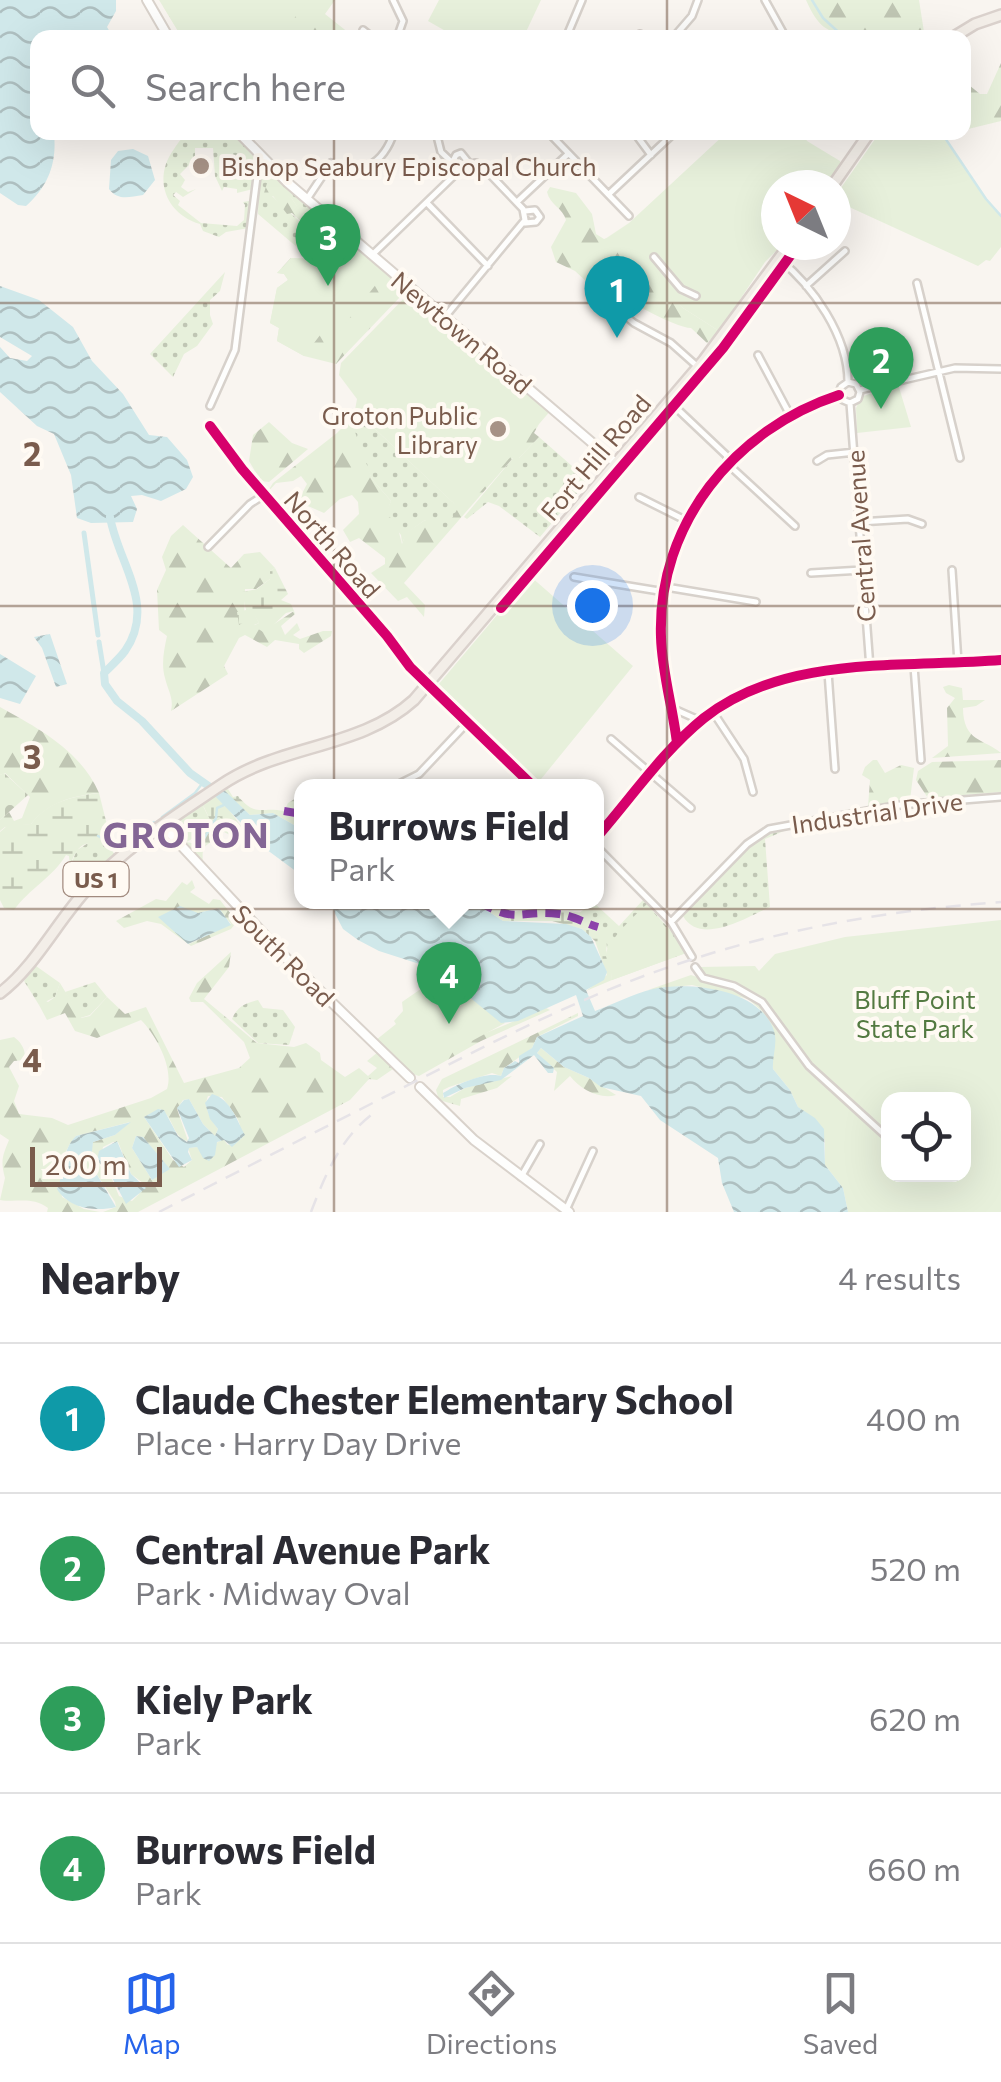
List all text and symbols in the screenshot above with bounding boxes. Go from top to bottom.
search box [30,30,971,140]
icon: search [65,58,120,113]
text: Search here [145,62,346,109]
place label: Bishop Seabury Episcopal Church [221,151,597,181]
marker: Bishop Seabury Episcopal Church [190,155,212,177]
north arrow [761,170,851,260]
pin: 3 [296,204,360,286]
pin: 1 [584,255,650,338]
street label: Newtown Road [386,265,538,399]
pin: 2 [848,326,914,409]
street label: Fort Hill Road [534,388,656,526]
place label: Groton Public Library [322,400,478,459]
marker: Groton Public Library [487,418,509,440]
text: 2 [23,433,41,473]
street label: Central Avenue [839,449,881,623]
street label: North Road [279,485,387,603]
your location [567,580,618,631]
text: 3 [23,736,41,776]
popup [294,779,604,909]
street label: Industrial Drive [790,785,964,839]
text: Burrows Field [329,801,569,848]
district label: GROTON [103,812,271,855]
text: Park [329,848,395,888]
road number: US 1 [64,862,128,896]
street label: South Road [227,898,341,1012]
pin: 4 [416,942,482,1024]
park label: Bluff Point State Park [854,984,976,1043]
text: 4 [22,1039,42,1079]
map controls [881,1092,971,1182]
button: locate [881,1092,971,1182]
scale bar [30,1142,162,1186]
text: 200 m [45,1147,127,1181]
text: Nearby [40,1251,180,1303]
text: 4 results [838,1257,961,1297]
text: Claude Chester Elementary School [135,1375,734,1422]
text: 1 [65,1398,80,1438]
text: 400 m [866,1398,961,1438]
text: Place · Harry Day Drive [135,1422,461,1462]
text: Central Avenue Park [135,1525,490,1572]
text: 2 [63,1548,82,1588]
text: 520 m [870,1548,961,1588]
text: Park · Midway Oval [135,1572,411,1612]
text: Kiely Park [135,1675,313,1722]
text: 3 [63,1698,82,1738]
text: 620 m [869,1698,961,1738]
text: Park [135,1722,202,1762]
text: Burrows Field [135,1825,376,1872]
text: 4 [63,1848,82,1888]
text: 660 m [867,1848,961,1888]
text: Park [135,1872,202,1912]
tab: Map [123,1966,180,2060]
tab: Directions [426,1966,557,2060]
tab: Saved [803,1966,878,2060]

